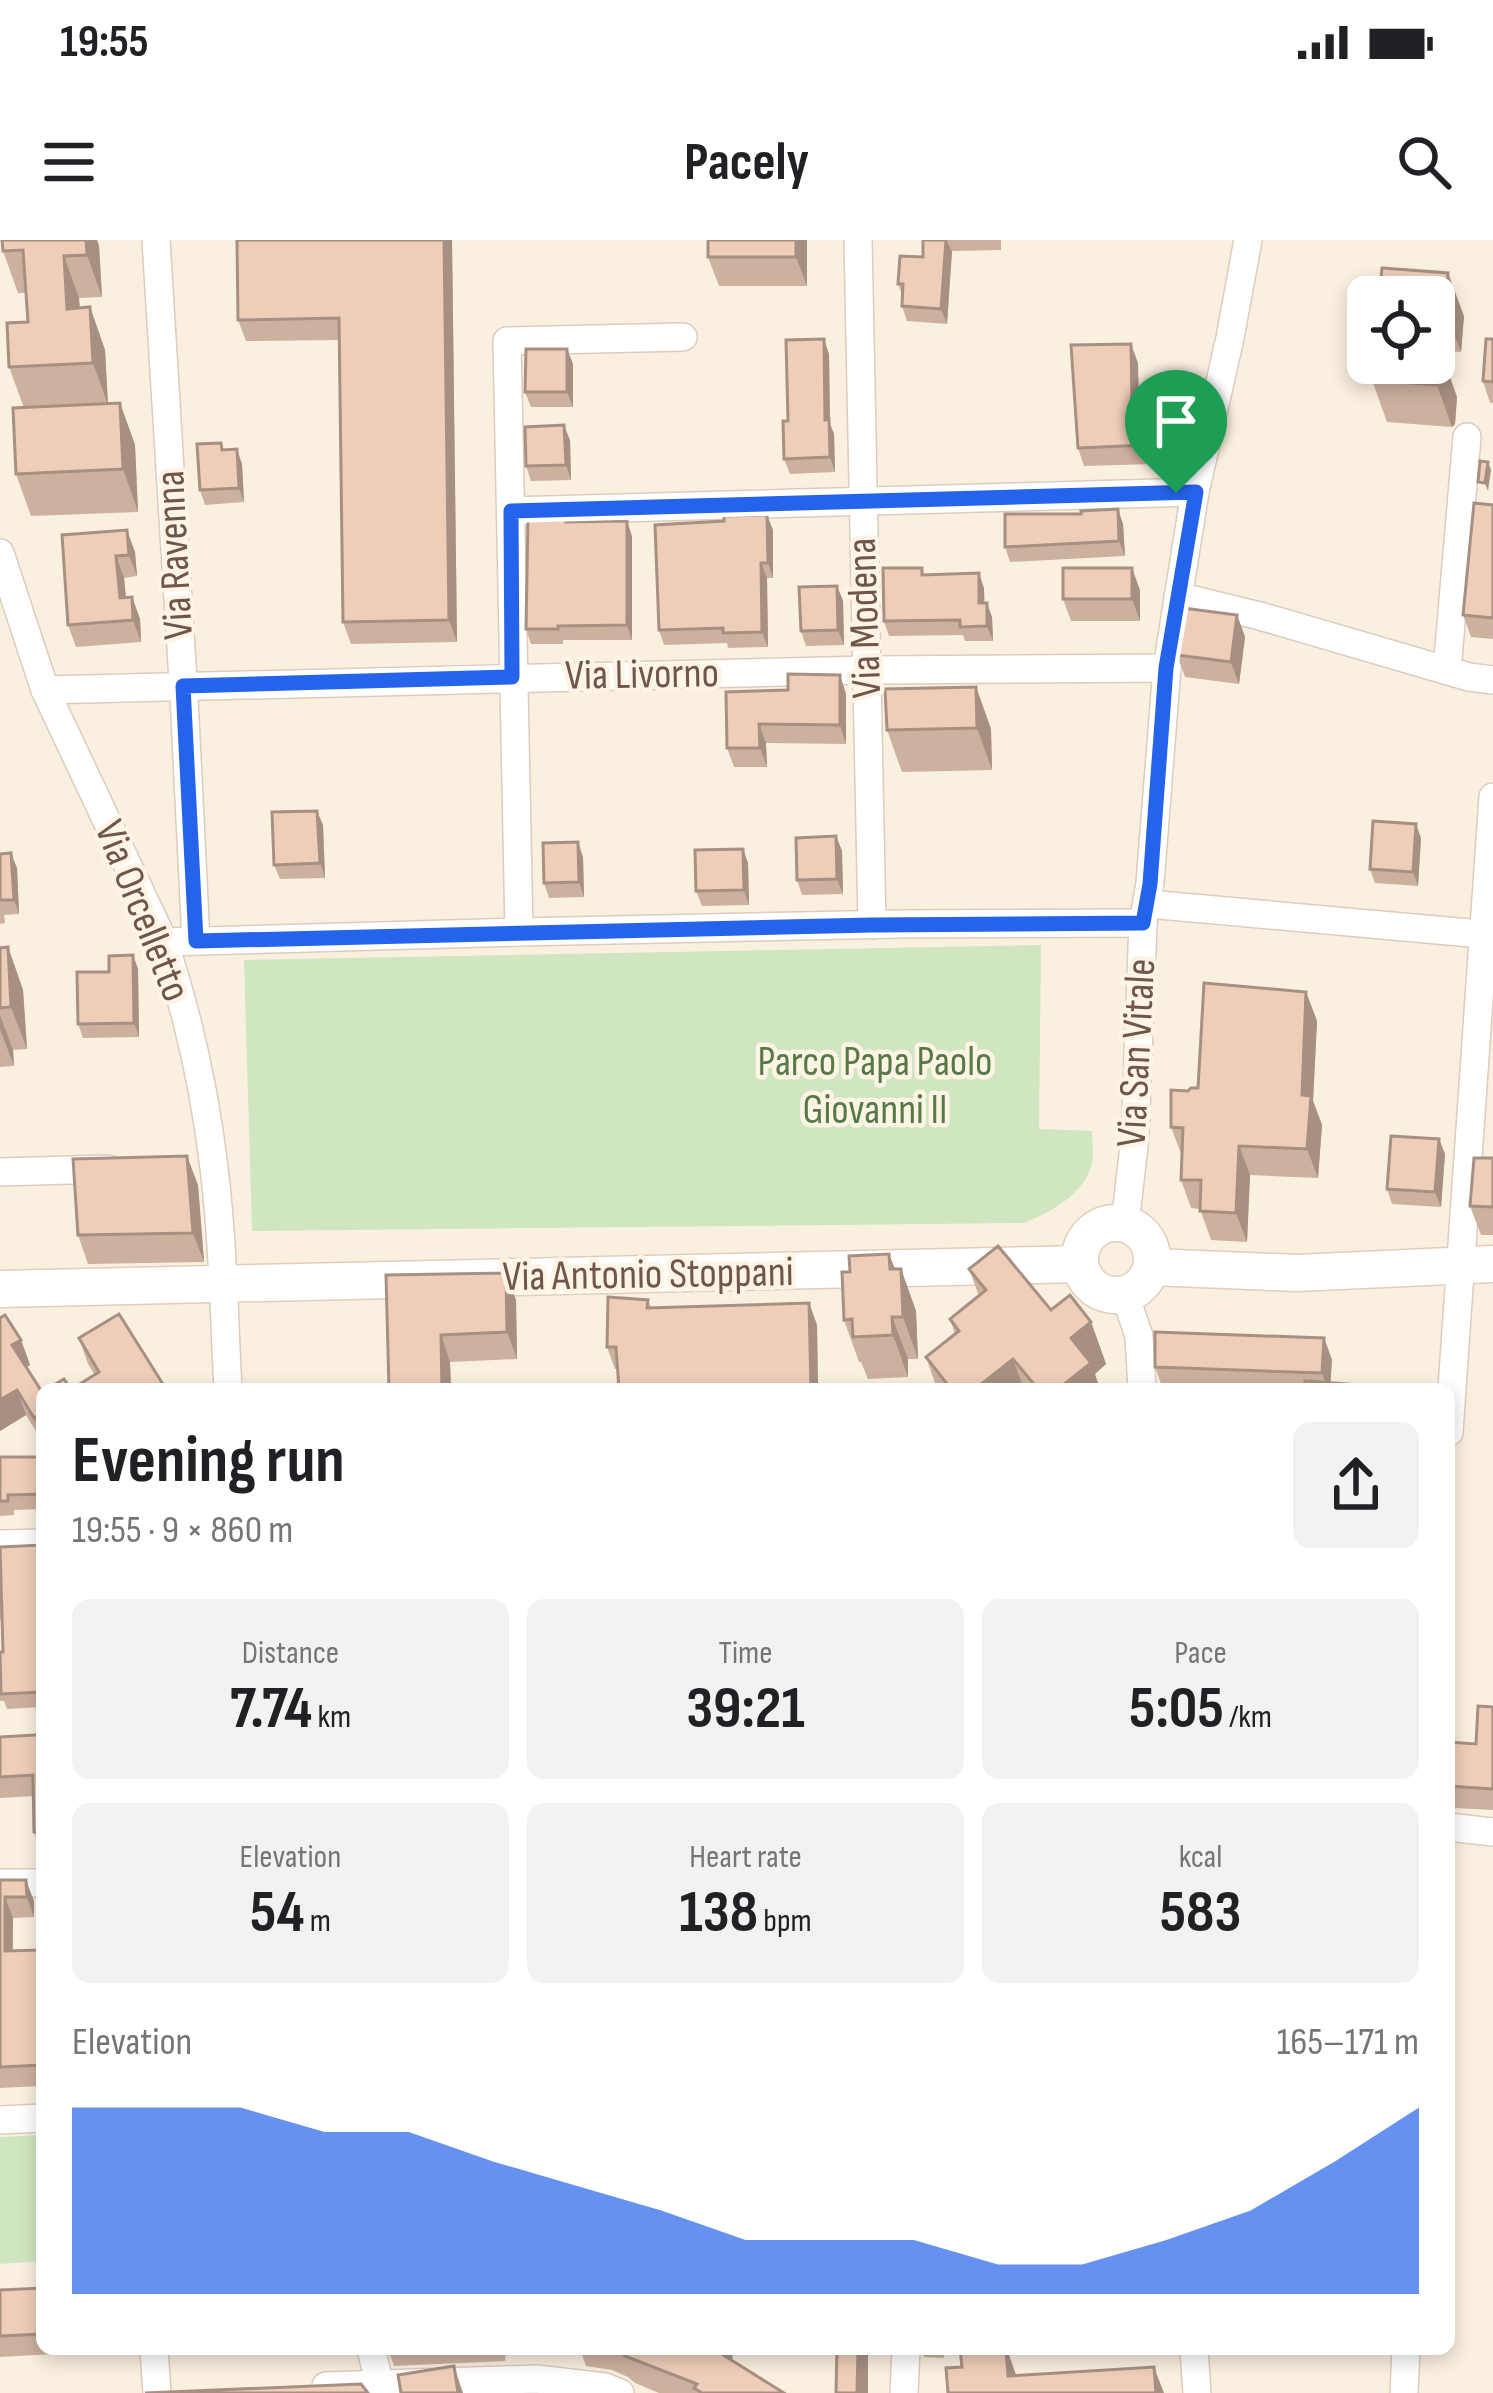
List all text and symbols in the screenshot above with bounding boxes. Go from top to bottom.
text: 19:55 [60,15,149,70]
icon: menu [36,129,102,195]
icon: search [1391,129,1457,195]
text: Pacely [684,130,809,195]
map controls [1347,276,1455,384]
button: locate [1347,276,1455,384]
pin [1125,370,1227,493]
icon: arrive [1143,388,1209,454]
street label: Via Ravenna [145,469,205,641]
street label: Via Modena [837,537,893,699]
street label: Via Livorno [565,648,719,702]
street label: Via Orcelletto [83,813,201,1009]
street label: Via San Vitale [1107,958,1167,1148]
park label: Parco Papa Paolo Giovanni II [757,1037,993,1136]
street label: Via Antonio Stoppani [502,1247,794,1303]
text: Evening run [72,1422,345,1501]
button: share [1293,1422,1419,1548]
text: 19:55 · 9 × 860 m [72,1507,293,1554]
text: Distance [242,1633,339,1673]
text: Time [719,1633,773,1673]
text: Pace [1174,1633,1227,1673]
text: 7.74 [230,1673,312,1745]
text: 39:21 [686,1673,805,1745]
text: 5:05 [1129,1673,1224,1745]
text: km [312,1697,351,1737]
text: /km [1224,1697,1272,1737]
text: Elevation [240,1837,341,1877]
text: Heart rate [689,1837,802,1877]
text: kcal [1179,1837,1222,1877]
text: 54 [250,1877,304,1949]
text: 138 [679,1877,758,1949]
text: 583 [1160,1877,1241,1949]
text: m [304,1901,331,1941]
text: bpm [758,1901,812,1941]
text: Elevation [72,2019,192,2066]
text: 165–171 m [1277,2019,1419,2066]

